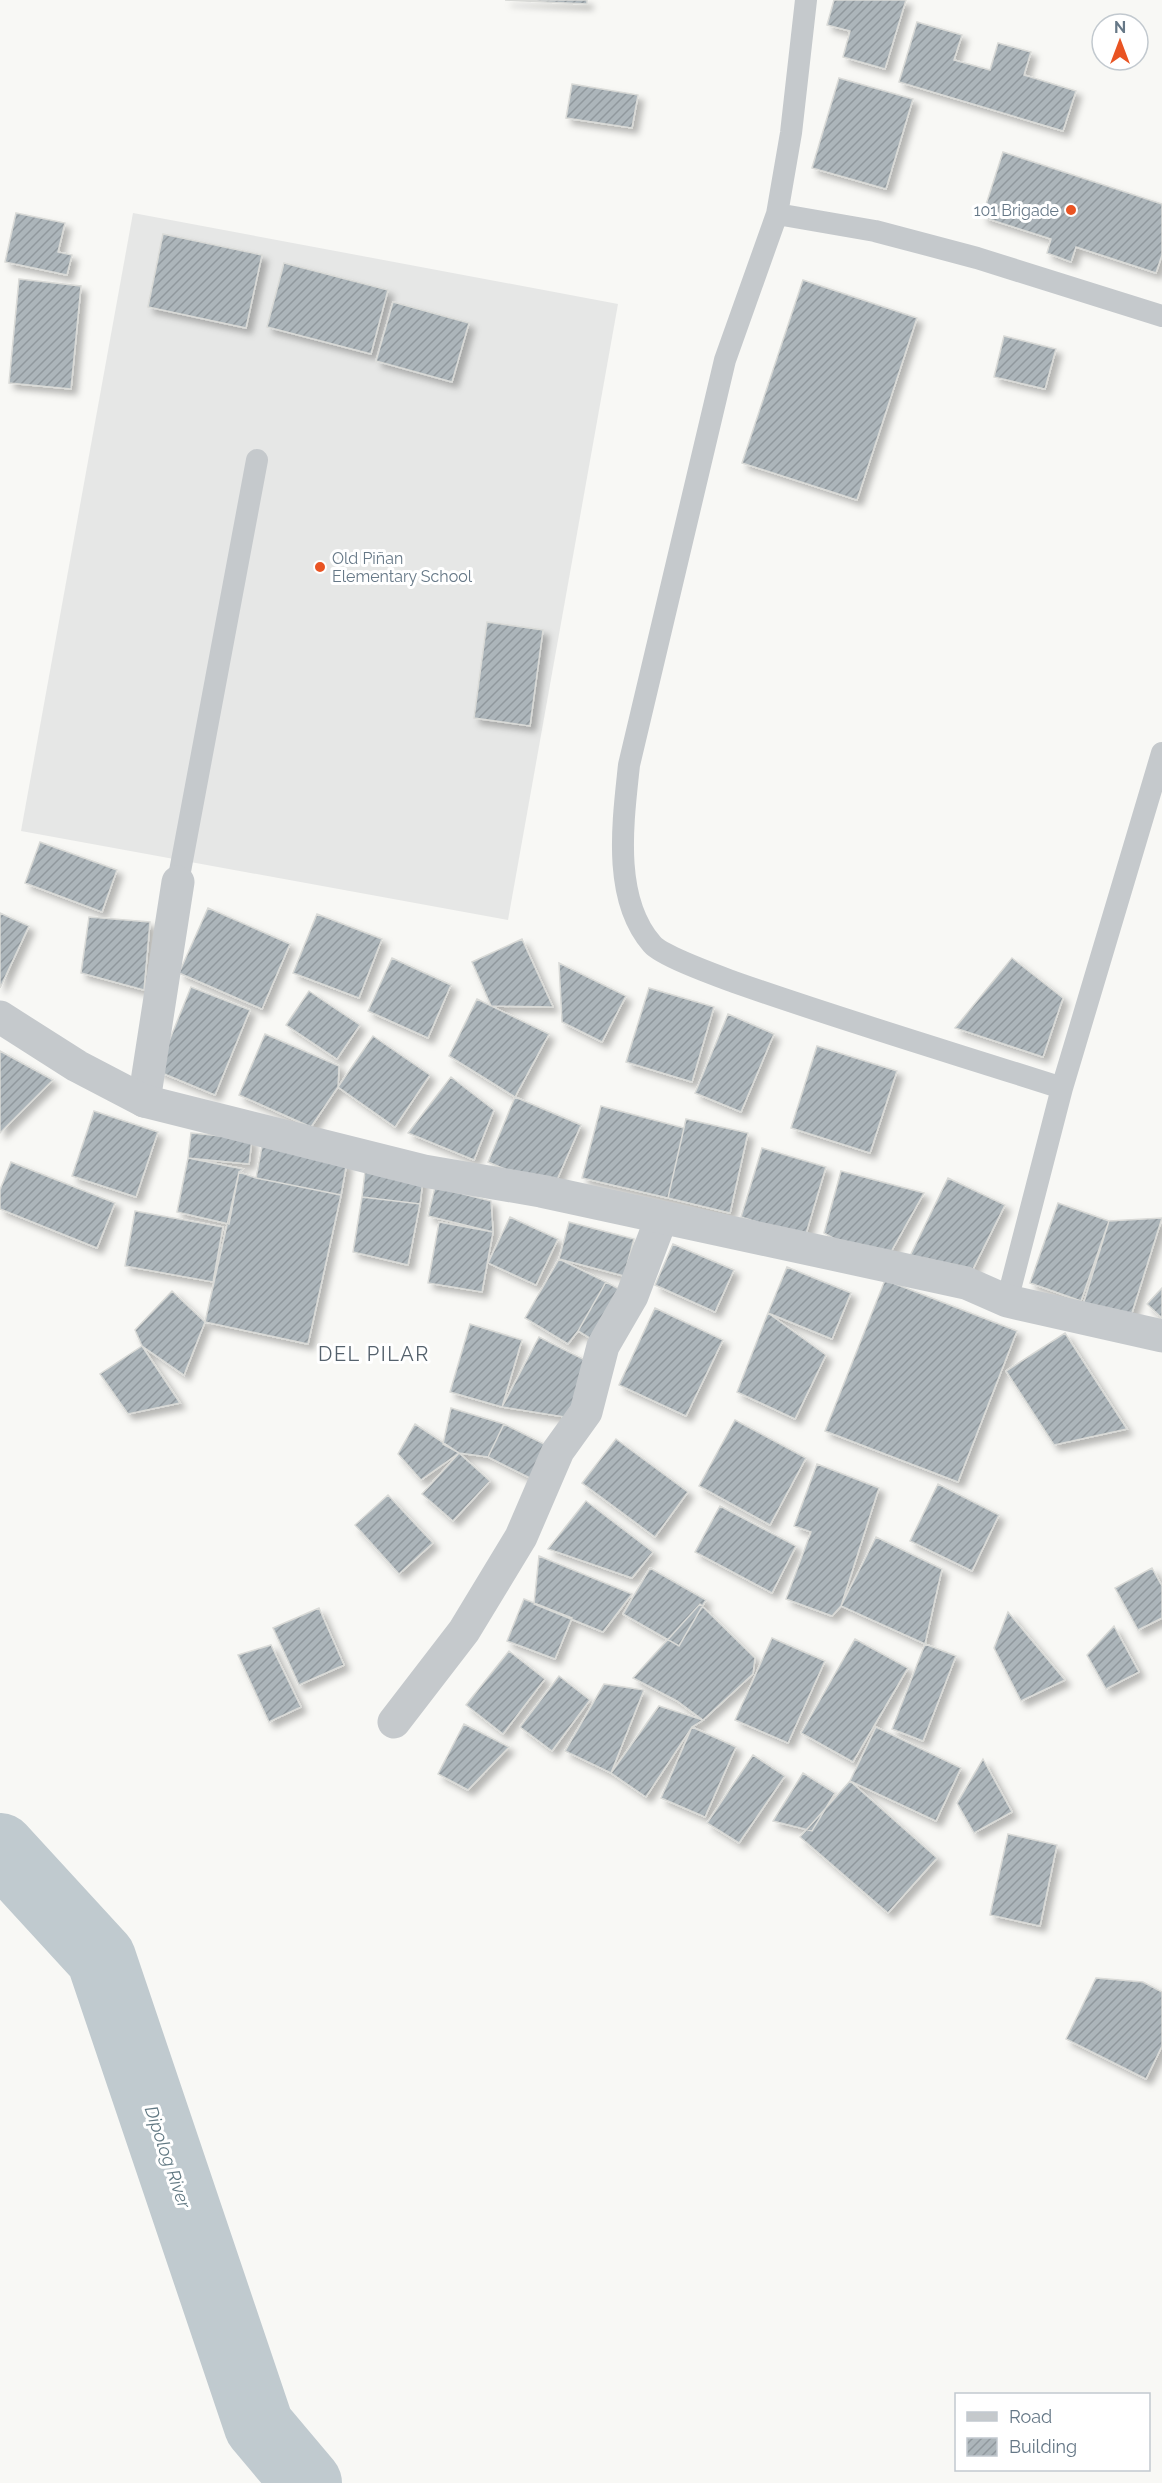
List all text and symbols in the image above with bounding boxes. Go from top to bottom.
north arrow [1090,12,1150,72]
text: N [1114,18,1126,37]
place label: 101 Brigade [974,201,1059,220]
marker: 101 Brigade [1064,203,1078,217]
place label: Old Piñan Elementary School [332,549,473,586]
marker: Old Piñan Elementary School [313,560,327,574]
district label: DEL PILAR [318,1342,430,1366]
water label: Dipolog River [141,2103,196,2212]
legend [955,2393,1150,2471]
text: Road [1009,2406,1052,2427]
text: Building [1009,2436,1077,2457]

